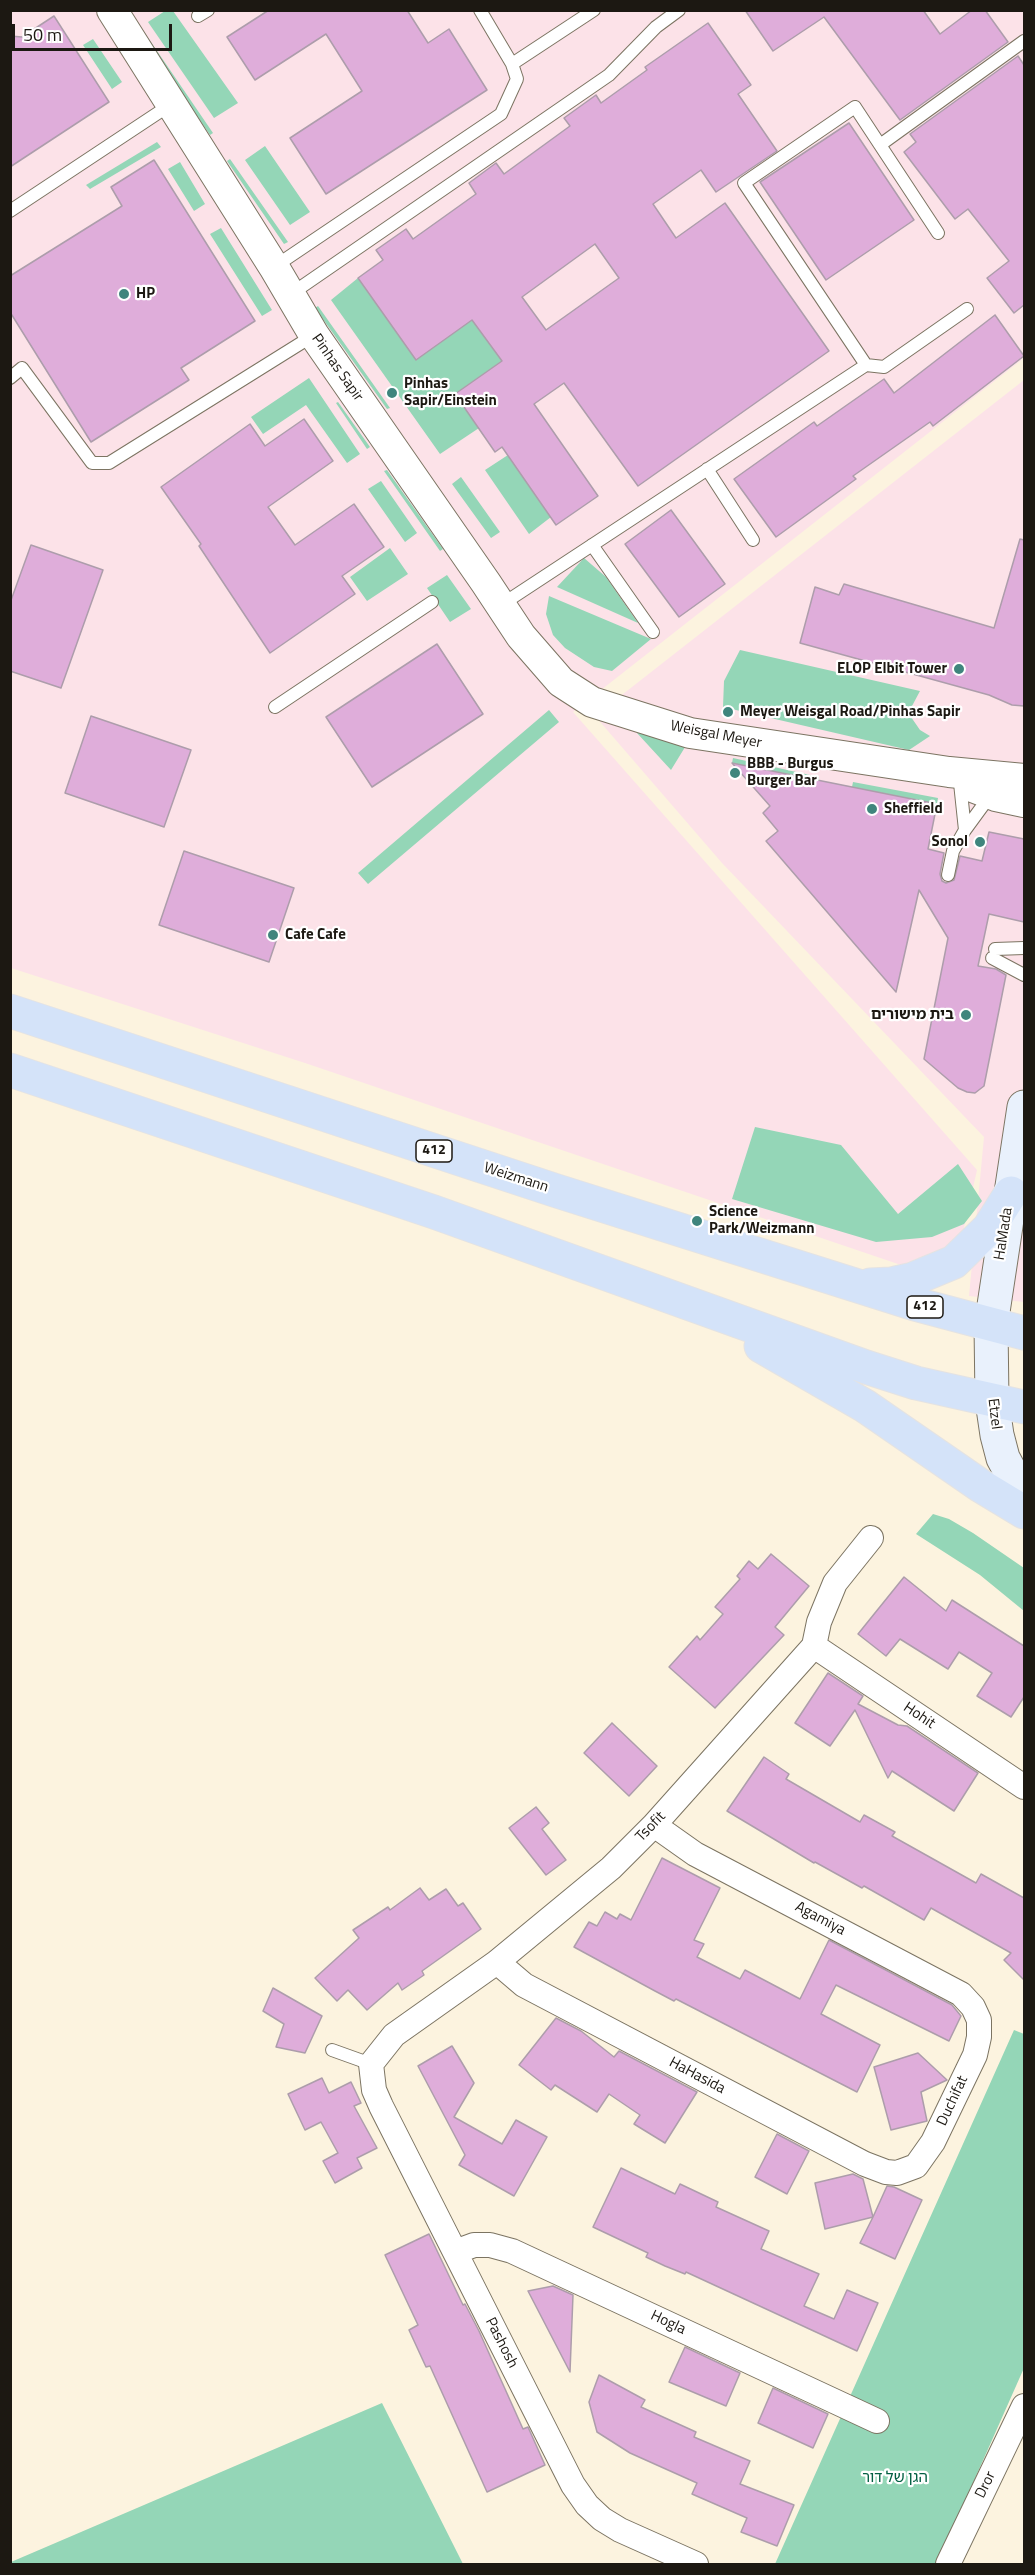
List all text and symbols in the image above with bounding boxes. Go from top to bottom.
scale bar [15,12,176,50]
text: 50 m [23,21,62,48]
place label: HP [136,285,155,303]
marker: HP [117,287,131,301]
street label: Pinhas Sapir [307,331,367,405]
place label: Pinhas Sapir/Einstein [404,375,497,410]
marker: Pinhas Sapir/Einstein [385,386,399,400]
place label: ELOP Elbit Tower [837,660,947,678]
marker: ELOP Elbit Tower [952,662,966,676]
place label: Meyer Weisgal Road/Pinhas Sapir [740,703,960,721]
marker: Meyer Weisgal Road/Pinhas Sapir [721,705,735,719]
street label: Weisgal Meyer [669,717,763,753]
place label: BBB - Burgus Burger Bar [747,755,834,790]
marker: BBB - Burgus Burger Bar [728,766,742,780]
place label: Sheffield [884,800,943,818]
marker: Sheffield [865,802,879,816]
place label: Sonol [932,833,968,851]
marker: Sonol [973,835,987,849]
place label: Cafe Cafe [285,926,346,944]
marker: Cafe Cafe [266,928,280,942]
place label: בית מישורים [871,1006,954,1024]
marker: בית מישורים [959,1008,973,1022]
road number: 412 [416,1140,452,1162]
street label: Weizmann [481,1159,551,1197]
place label: Science Park/Weizmann [709,1203,815,1238]
street label: HaMada [991,1206,1017,1262]
marker: Science Park/Weizmann [690,1214,704,1228]
road number: 412 [907,1296,943,1318]
street label: Etzel [983,1397,1005,1431]
street label: Hohit [900,1699,938,1733]
street label: Tsofit [632,1808,670,1846]
street label: Agamiya [792,1898,848,1940]
street label: HaHasida [666,2054,728,2098]
street label: Duchifat [934,2073,972,2129]
street label: Hogla [648,2307,688,2339]
street label: Pashosh [481,2315,521,2371]
park label: הגן של דור [862,2469,928,2487]
street label: Dror [972,2469,1000,2501]

